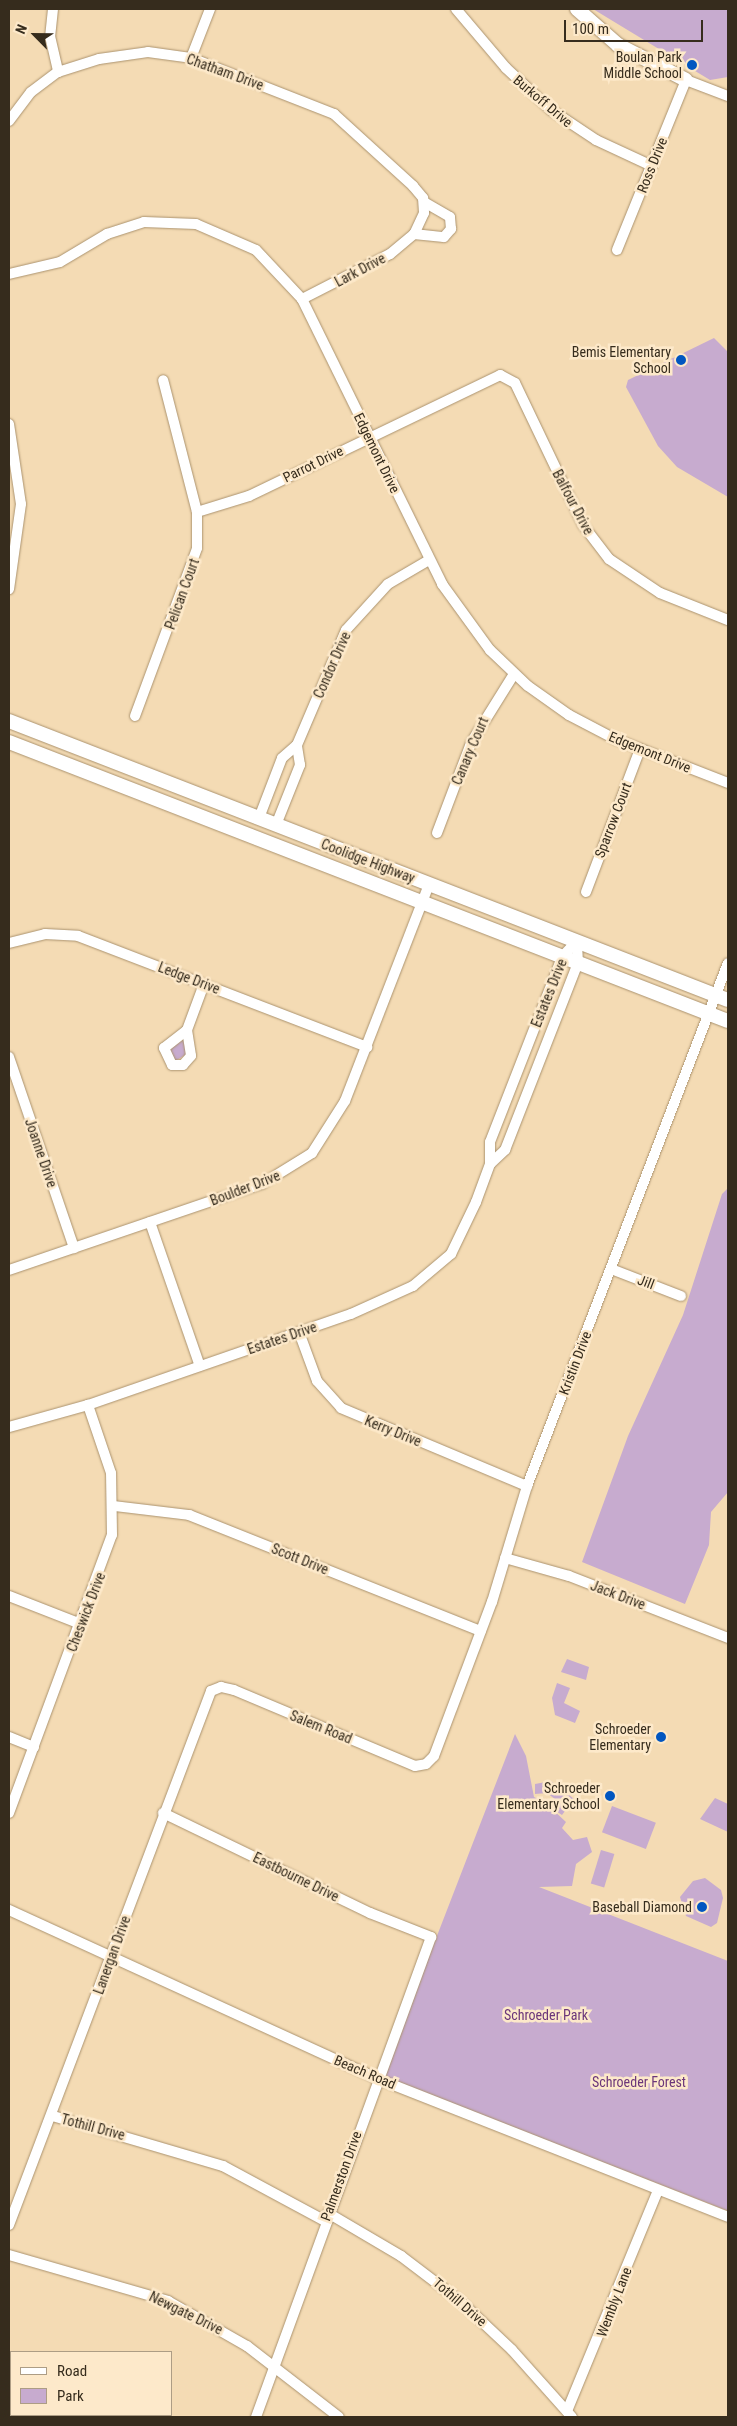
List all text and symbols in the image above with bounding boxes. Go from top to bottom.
north arrow [10,10,60,60]
scale bar [567,10,706,42]
text: 100 m [572,20,609,38]
text: N [12,22,30,36]
place label: Boulan Park Middle School [604,49,682,82]
street label: Chatham Drive [184,50,266,94]
marker: Boulan Park Middle School [686,59,698,71]
street label: Burkoff Drive [510,71,576,131]
street label: Ross Drive [633,135,671,195]
street label: Lark Drive [332,250,388,290]
place label: Bemis Elementary School [572,344,671,377]
marker: Bemis Elementary School [675,354,687,366]
street label: Edgemont Drive [350,410,404,496]
street label: Parrot Drive [280,442,346,486]
street label: Balfour Drive [549,467,597,537]
street label: Pelican Court [161,556,203,632]
street label: Condor Drive [310,629,354,701]
street label: Canary Court [448,715,492,787]
street label: Edgemont Drive [607,728,693,776]
street label: Sparrow Court [591,780,635,860]
street label: Coolidge Highway [319,835,417,887]
street label: Estates Drive [528,956,570,1030]
street label: Ledge Drive [156,959,222,997]
street label: Joanne Drive [21,1116,61,1190]
street label: Boulder Drive [208,1167,282,1209]
street label: Jill [635,1271,657,1293]
street label: Estates Drive [245,1318,319,1358]
street label: Kristin Drive [555,1329,595,1397]
street label: Kerry Drive [362,1412,424,1450]
street label: Scott Drive [269,1540,331,1578]
street label: Cheswick Drive [63,1570,109,1654]
street label: Jack Drive [588,1577,648,1613]
street label: Salem Road [287,1707,355,1747]
place label: Schroeder Elementary [589,1721,651,1754]
marker: Schroeder Elementary [655,1731,667,1743]
place label: Schroeder Elementary School [497,1780,600,1812]
marker: Schroeder Elementary School [604,1790,616,1802]
street label: Eastbourne Drive [250,1849,342,1905]
place label: Baseball Diamond [592,1899,692,1915]
marker: Baseball Diamond [696,1901,708,1913]
street label: Lanergan Drive [90,1913,134,1997]
park label: Schroeder Park [504,2007,588,2023]
street label: Beach Road [332,2051,398,2093]
park label: Schroeder Forest [592,2074,686,2090]
street label: Tothill Drive [59,2110,127,2144]
street label: Palmerston Drive [317,2129,365,2223]
street label: Wembly Lane [593,2265,635,2339]
street label: Tothill Drive [430,2274,490,2330]
street label: Newgate Drive [146,2288,226,2338]
legend [10,2351,172,2416]
text: Road [57,2362,87,2380]
text: Park [57,2387,84,2405]

